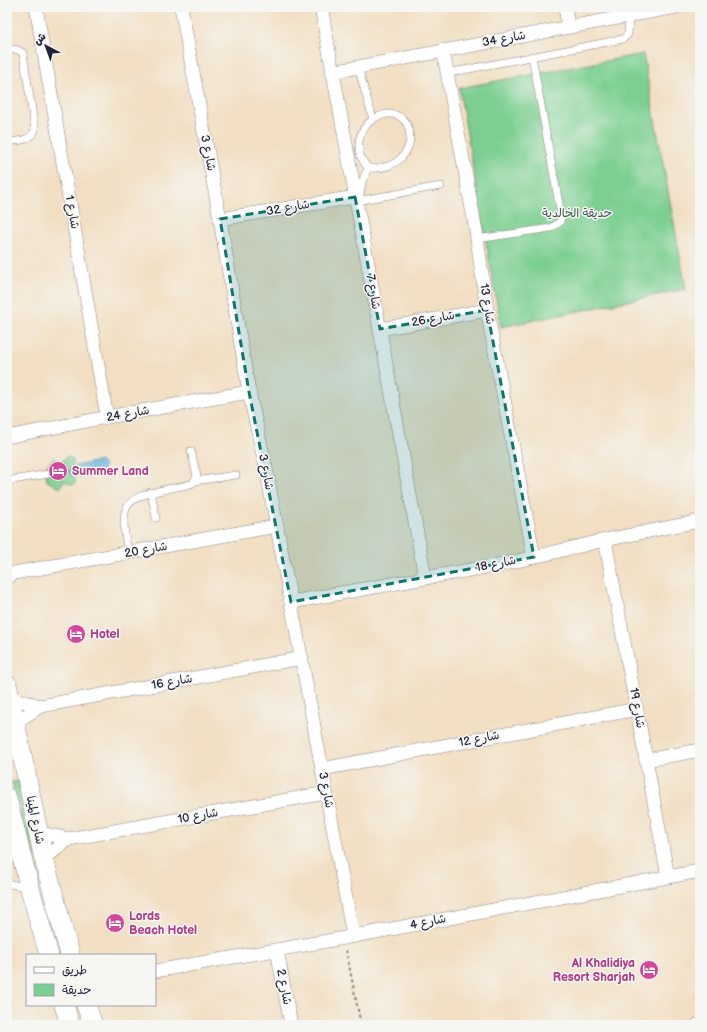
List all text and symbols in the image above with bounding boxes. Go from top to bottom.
north arrow [26,26,66,66]
street label: شارع 34 [481,28,527,51]
text: ش [31,30,49,48]
street label: شارع 3 [196,134,219,173]
street label: شارع 1 [61,194,82,230]
street label: شارع 32 [265,197,311,220]
park label: حديقة الخالدية [542,206,612,221]
street label: شارع 7 [362,273,383,311]
street label: شارع 13 [475,282,498,326]
street label: شارع 26 [410,308,456,331]
street label: شارع 24 [105,403,151,426]
street label: شارع 3 [254,453,277,492]
hotel icon: Summer Land [47,460,69,482]
place label: Summer Land [72,464,149,479]
street label: شارع 20 [123,539,169,562]
street label: شارع 18 [475,553,518,576]
hotel icon: Hotel [65,623,87,645]
place label: Hotel [90,627,119,642]
street label: شارع 16 [150,671,194,694]
street label: شارع 19 [625,687,648,730]
street label: شارع 12 [457,728,501,751]
street label: شارع 3 [314,771,337,810]
street label: شارع المينا [22,794,47,846]
street label: شارع 10 [177,805,220,828]
place label: Lords Beach Hotel [129,909,197,938]
street label: شارع 4 [409,911,448,934]
hotel icon: Lords Beach Hotel [104,912,126,934]
legend [26,954,156,1006]
place label: Al Khalidiya Resort Sharjah [553,956,635,985]
hotel icon: Al Khalidiya Resort Sharjah [638,959,660,981]
text: طريق [62,963,87,978]
street label: شارع 2 [272,968,295,1006]
text: حديقة [62,983,91,998]

